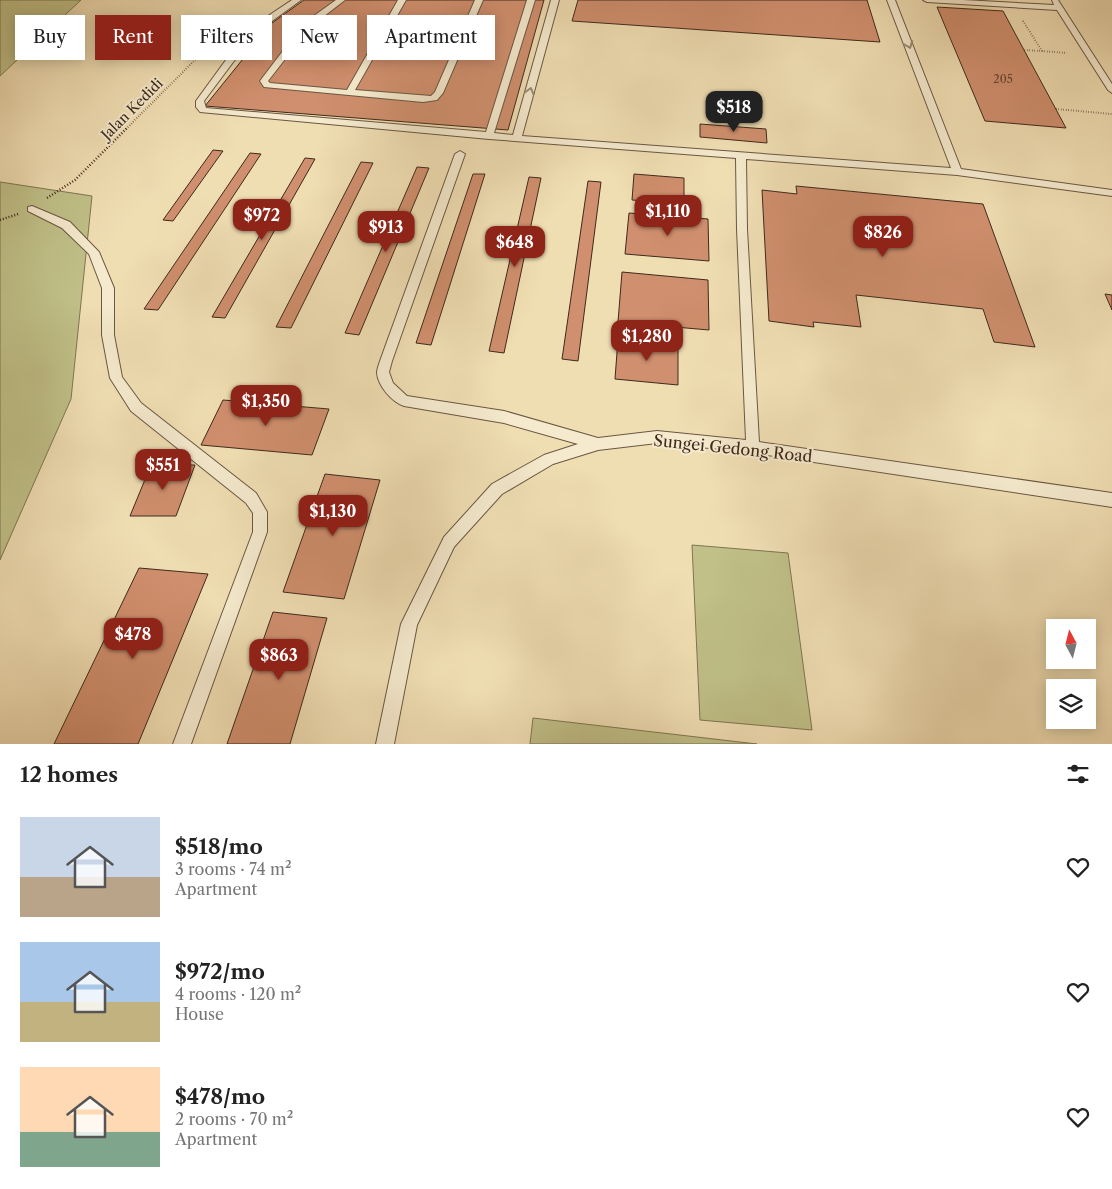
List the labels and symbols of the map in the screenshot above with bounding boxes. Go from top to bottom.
one-way arrow [903,41,913,49]
house number: 205 [993,72,1013,86]
street label: Jalan Kedidi [96,74,167,145]
one-way arrow [524,87,535,96]
pin: $518 [704,90,764,133]
pin: $1,110 [627,194,709,237]
pin: $972 [232,198,292,241]
pin: $913 [356,210,416,253]
pin: $826 [853,216,913,258]
pin: $648 [485,226,545,268]
pin: $1,280 [606,320,688,362]
pin: $1,350 [225,384,307,427]
street label: Sungei Gedong Road [653,430,814,466]
pin: $551 [133,448,193,491]
pin: $1,130 [292,494,374,537]
pin: $478 [103,618,163,660]
north arrow [1046,619,1096,669]
pin: $863 [249,638,309,681]

